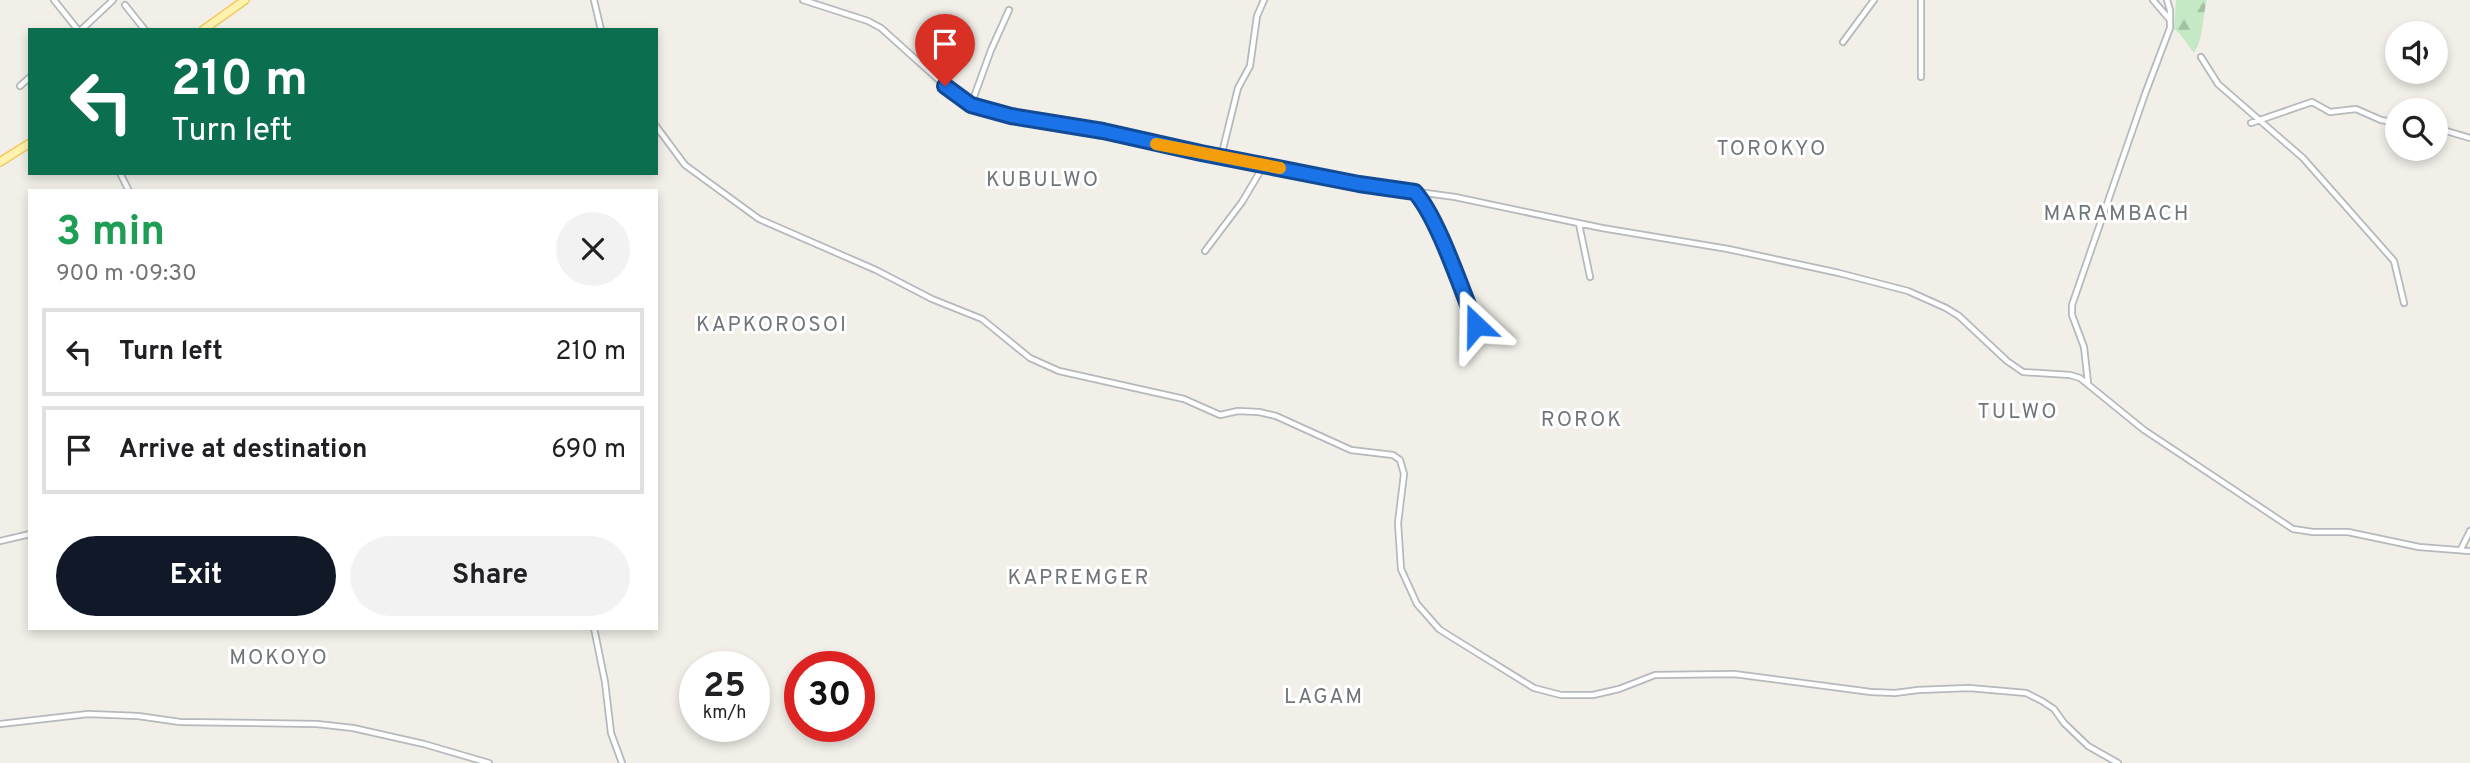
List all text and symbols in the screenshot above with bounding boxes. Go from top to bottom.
pin [915,14,975,86]
map controls [2385,21,2448,161]
button: sound [2385,21,2448,84]
icon: arrive [926,25,964,63]
text: 210 m [171,51,308,113]
icon: left [56,56,147,147]
button: search [2385,98,2448,161]
text: Turn left [171,112,292,152]
district label: TOROKYO [1717,136,1827,163]
district label: KUBULWO [986,167,1100,194]
district label: MARAMBACH [2044,201,2190,228]
text: 3 min [56,207,165,260]
button: close [556,212,630,286]
text: 900 m · 09:30 [56,260,197,289]
position arrow [1439,288,1513,362]
district label: KAPKOROSOI [696,312,848,339]
icon: left [60,333,98,371]
text: Turn left [119,336,223,369]
text: 210 m [556,336,626,369]
district label: TULWO [1977,399,2059,426]
district label: ROROK [1541,407,1623,434]
icon: arrive [60,431,98,469]
text: Arrive at destination [119,434,367,467]
text: 690 m [551,434,626,467]
button: Exit [56,536,336,616]
button: Share [350,536,630,616]
district label: KAPREMGER [1008,565,1150,592]
district label: MOKOYO [229,645,329,672]
speed limit sign: 30 [784,651,875,742]
text: 25 [703,665,746,709]
district label: LAGAM [1284,684,1364,711]
text: km/h [703,702,746,725]

